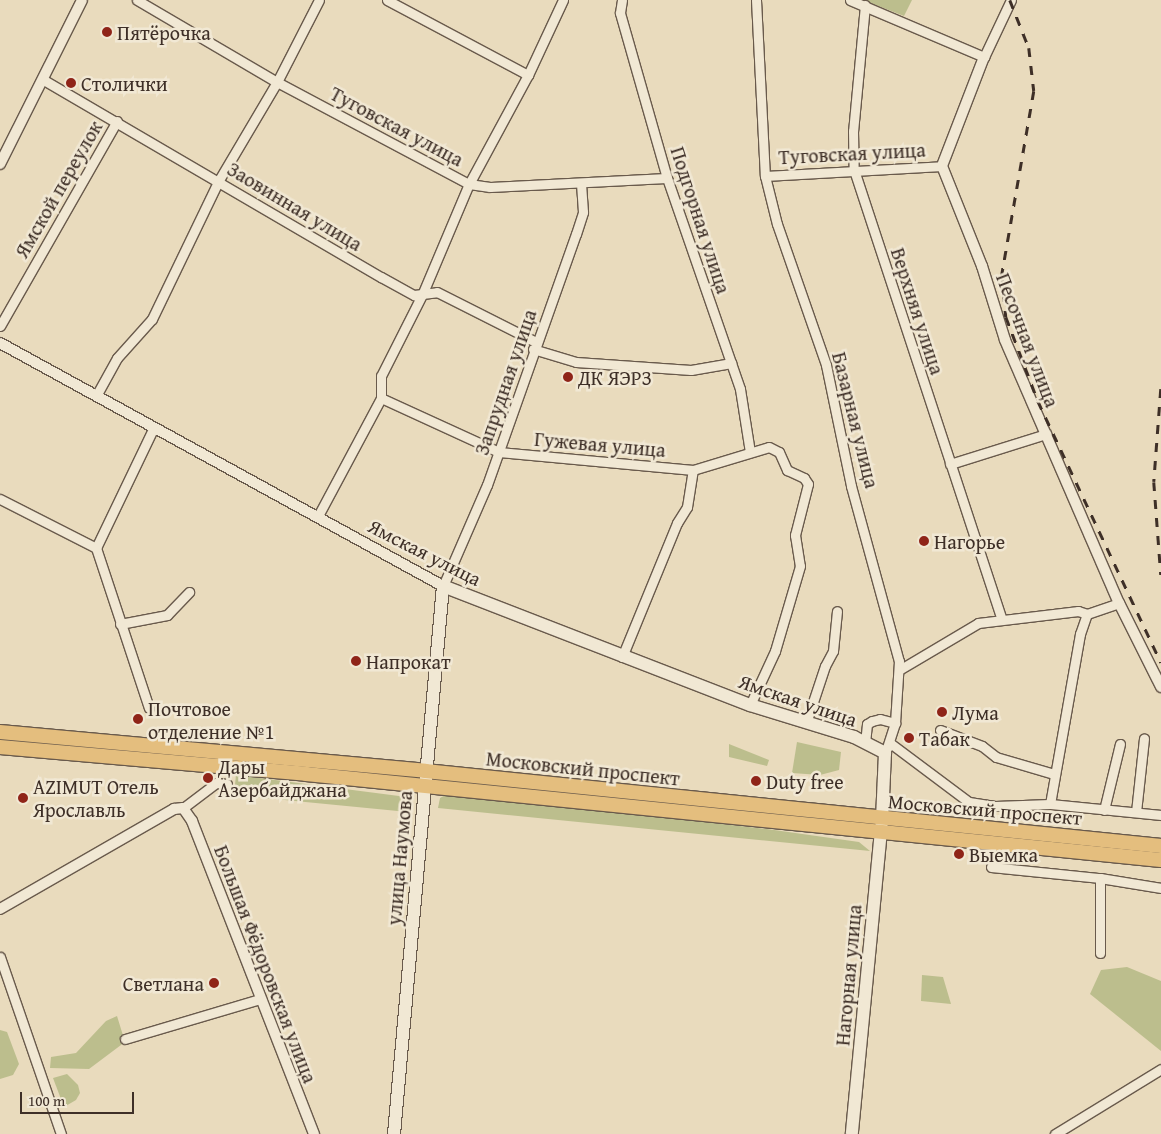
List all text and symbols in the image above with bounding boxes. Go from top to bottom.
place label: Пятёрочка [117,20,211,44]
marker: Пятёрочка [101,26,113,38]
place label: Столички [81,71,168,95]
marker: Столички [65,77,77,89]
street label: Туговская улица [326,81,468,171]
street label: Ямской переулок [9,116,107,262]
street label: Туговская улица [778,137,926,169]
street label: Подгорная улица [666,144,736,296]
street label: Заовинная улица [223,156,367,256]
street label: Верхняя улица [886,245,950,377]
street label: Песочная улица [991,270,1065,410]
street label: Запрудная улица [469,306,541,458]
street label: Базарная улица [827,349,885,491]
place label: ДК ЯЭРЗ [578,365,652,389]
marker: ДК ЯЭРЗ [562,371,574,383]
street label: Гужевая улица [533,426,667,462]
street label: Ямская улица [365,513,485,591]
place label: Нагорье [934,529,1005,553]
marker: Нагорье [918,535,930,547]
place label: Напрокат [366,649,451,673]
marker: Напрокат [350,655,362,667]
street label: Ямская улица [736,669,860,731]
place label: Почтовое отделение №1 [148,696,274,743]
place label: Лума [952,700,999,724]
marker: Лума [936,706,948,718]
marker: Почтовое отделение №1 [132,713,144,725]
place label: Табак [919,726,970,750]
marker: Табак [903,732,915,744]
street label: Московский проспект [485,746,681,790]
place label: Дары Азербайджана [218,754,347,801]
place label: Duty free [766,769,844,793]
marker: Дары Азербайджана [202,772,214,784]
place label: AZIMUT Отель Ярославль [33,774,159,821]
marker: Duty free [750,775,762,787]
street label: Московский проспект [887,789,1083,829]
street label: улица Наумова [381,790,417,926]
marker: AZIMUT Отель Ярославль [17,792,29,804]
street label: Большая Фёдоровская улица [210,842,322,1086]
place label: Выемка [969,842,1038,866]
marker: Выемка [953,848,965,860]
street label: Нагорная улица [830,903,866,1047]
place label: Светлана [123,971,204,995]
marker: Светлана [208,977,220,989]
scale bar [22,1082,136,1114]
text: 100 m [28,1090,65,1111]

